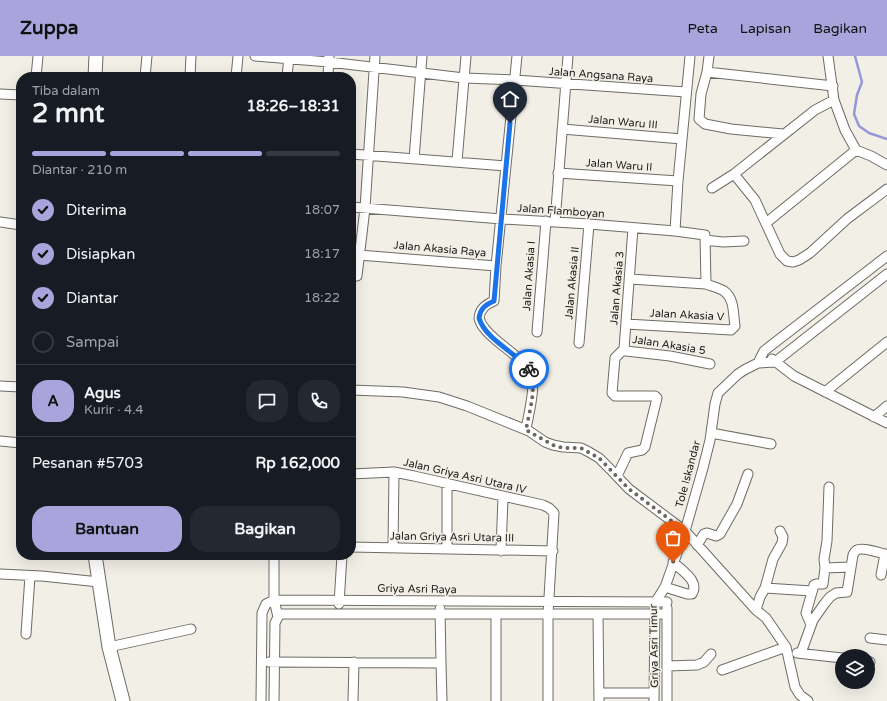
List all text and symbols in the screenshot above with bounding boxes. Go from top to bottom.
text: Zuppa [20,17,78,39]
text: Peta [687,20,718,37]
text: Lapisan [740,20,791,37]
text: Bagikan [813,20,867,37]
street label: Jalan Angsana Raya [548,65,654,85]
pin [493,82,527,123]
text: Tiba dalam [32,83,100,99]
icon: home [499,88,521,110]
text: 18:26–18:31 [247,97,340,115]
text: 2 mnt [32,98,104,129]
street label: Jalan Waru III [588,112,658,132]
street label: Jalan Waru II [585,156,653,174]
text: Diantar · 210 m [32,162,127,178]
icon: check [32,199,54,221]
text: Diterima [66,201,127,219]
street label: Jalan Flamboyan [517,201,605,221]
text: 18:07 [304,202,340,218]
street label: Jalan Akasia Raya [393,238,487,260]
street label: Jalan Akasia I [520,241,538,311]
icon: check [32,243,54,265]
text: Disiapkan [66,245,135,263]
text: 18:17 [304,246,340,262]
street label: Jalan Akasia II [562,246,582,320]
street label: Jalan Akasia 3 [607,251,627,325]
icon: check [32,287,54,309]
text: Diantar [66,289,118,307]
text: 18:22 [304,290,340,306]
street label: Jalan Akasia V [649,307,725,323]
text: Sampai [66,333,119,351]
street label: Jalan Akasia 5 [631,333,707,357]
courier [509,349,549,389]
icon: bike [518,358,540,380]
button: chat [246,380,288,422]
button: phone [298,380,340,422]
text: Agus [84,384,121,402]
text: A [47,392,59,410]
text: Kurir · 4.4 [84,402,143,418]
street label: Tole Iskandar [673,438,703,509]
text: Pesanan #5703 [32,454,143,472]
text: Rp 162,000 [256,454,340,472]
street label: Jalan Griya Asri Utara IV [402,456,528,497]
button: Bantuan [32,506,182,552]
button: Bagikan [190,506,340,552]
pin [656,521,690,562]
icon: bag [662,527,684,549]
street label: Jalan Griya Asri Utara III [390,529,514,545]
street label: Griya Asri Raya [377,582,457,596]
street label: Griya Asri Timur [647,603,661,688]
map controls [835,649,875,689]
button: layers [835,649,875,689]

